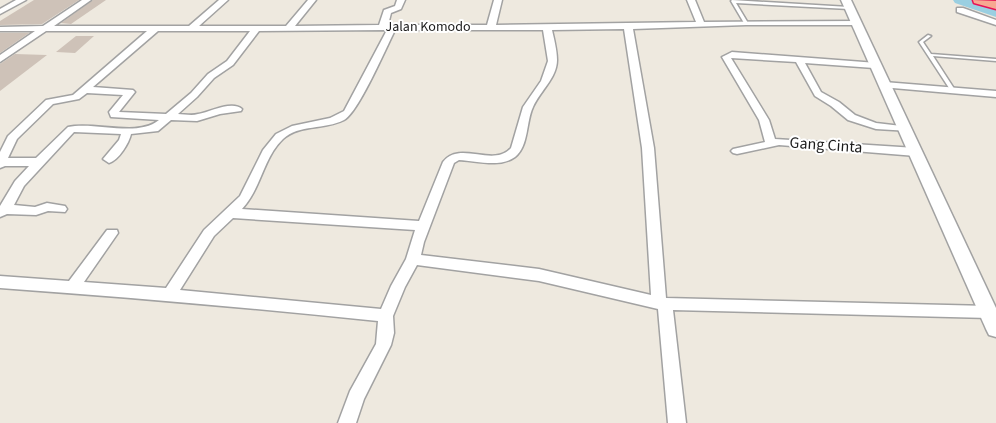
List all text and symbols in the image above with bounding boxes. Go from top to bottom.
street label: Jalan Komodo [386,17,471,37]
street label: Gang Cinta [789,131,863,159]

